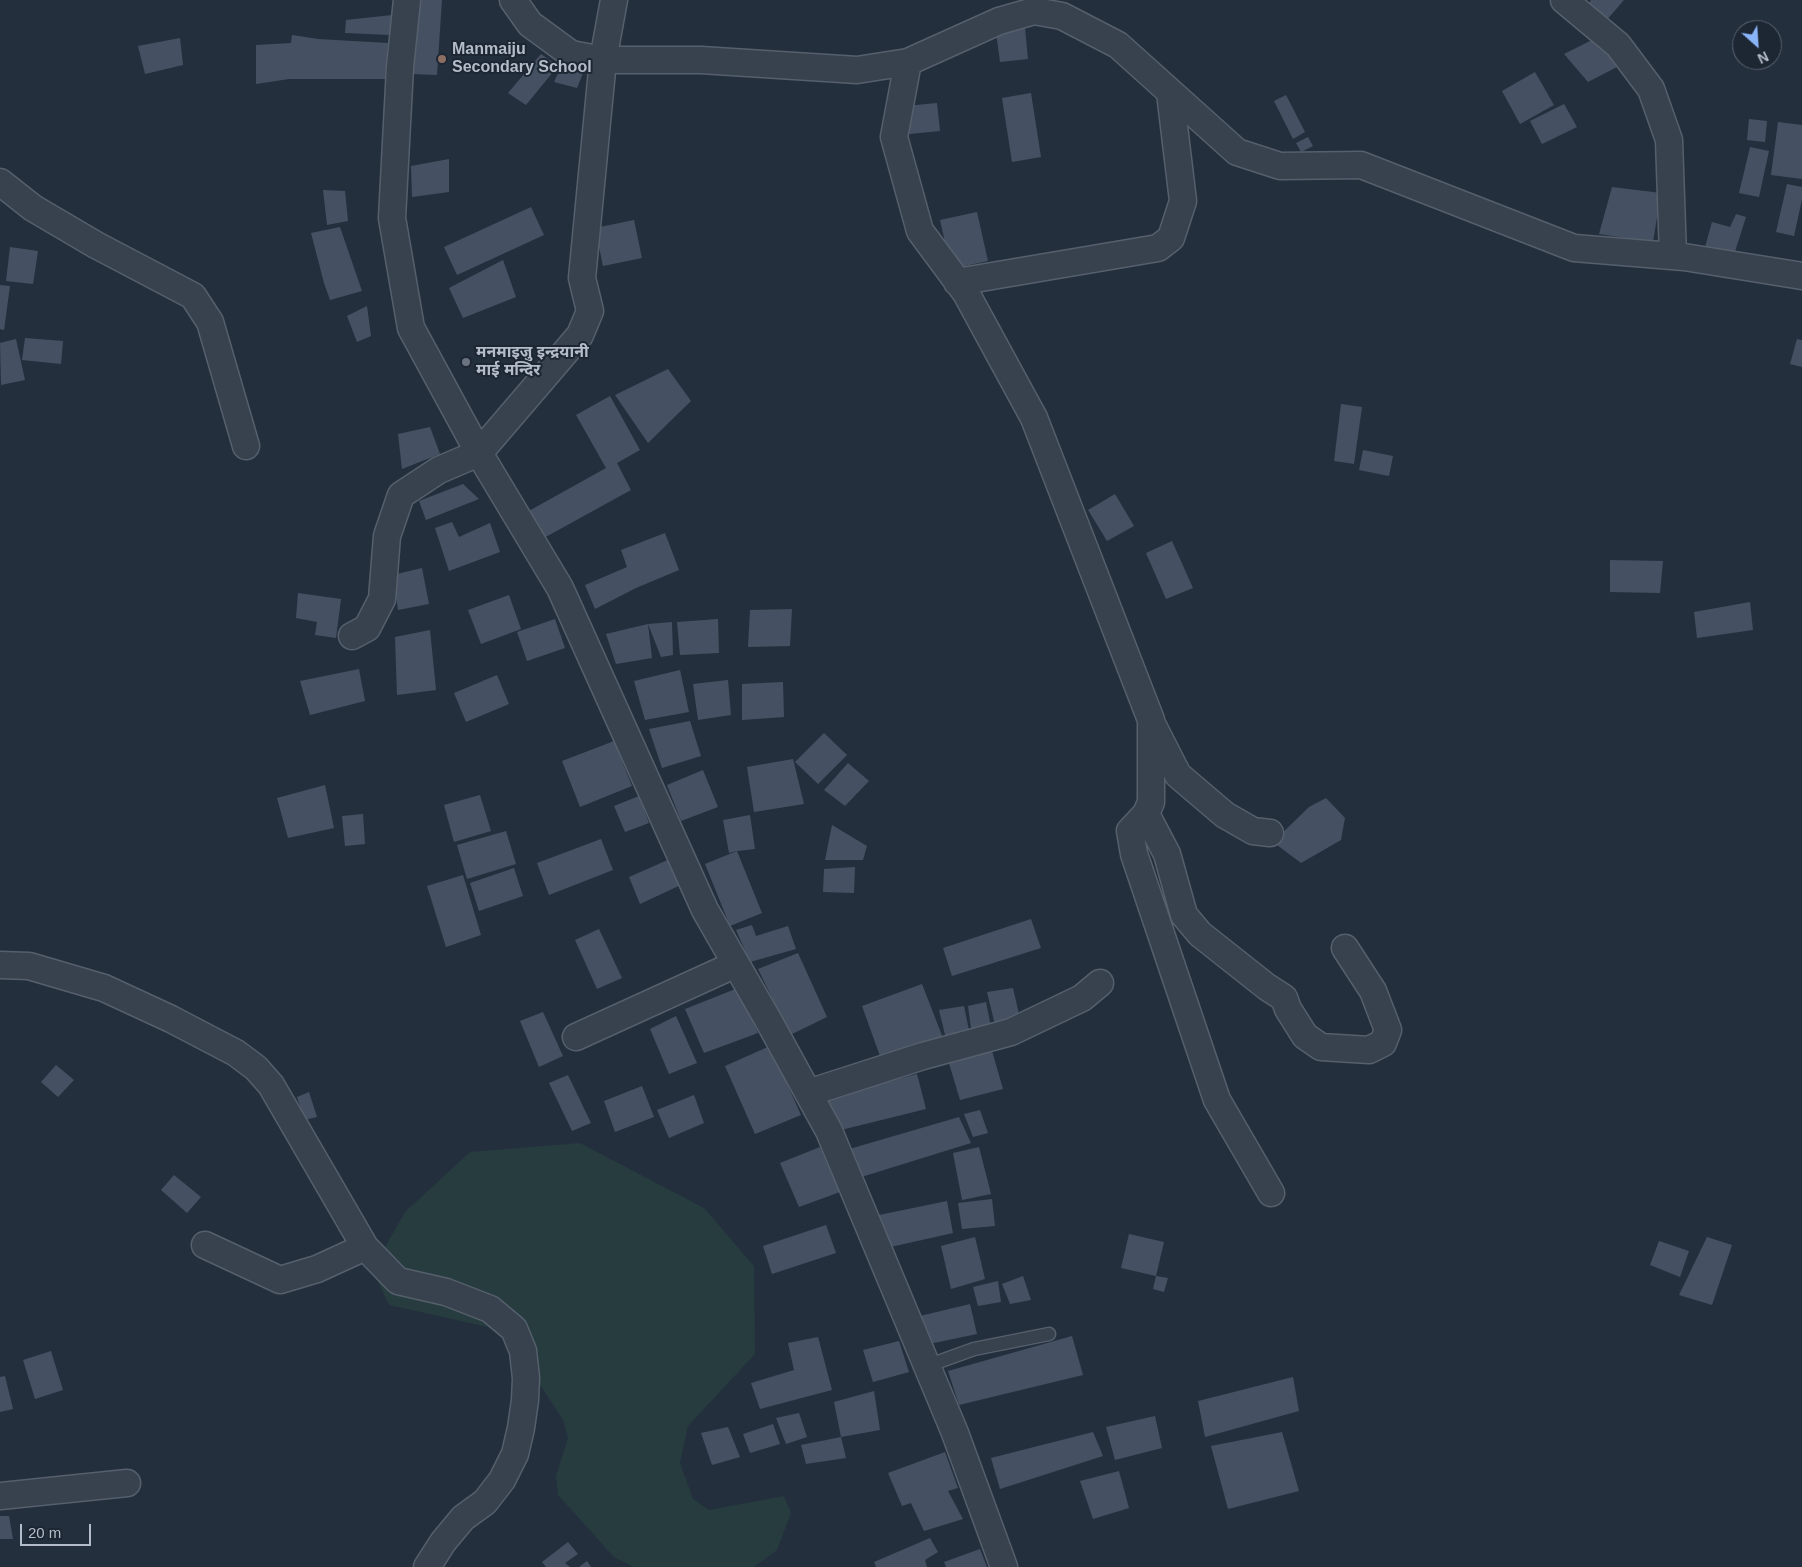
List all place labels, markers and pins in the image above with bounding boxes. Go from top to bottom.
place label: Manmaiju Secondary School [452,40,592,78]
marker: Manmaiju Secondary School [436,53,448,65]
place label: मनमाइजु इन्द्रयानी माई मन्दिर [476,343,589,381]
marker: मनमाइजु इन्द्रयानी माई मन्दिर [460,356,472,368]

